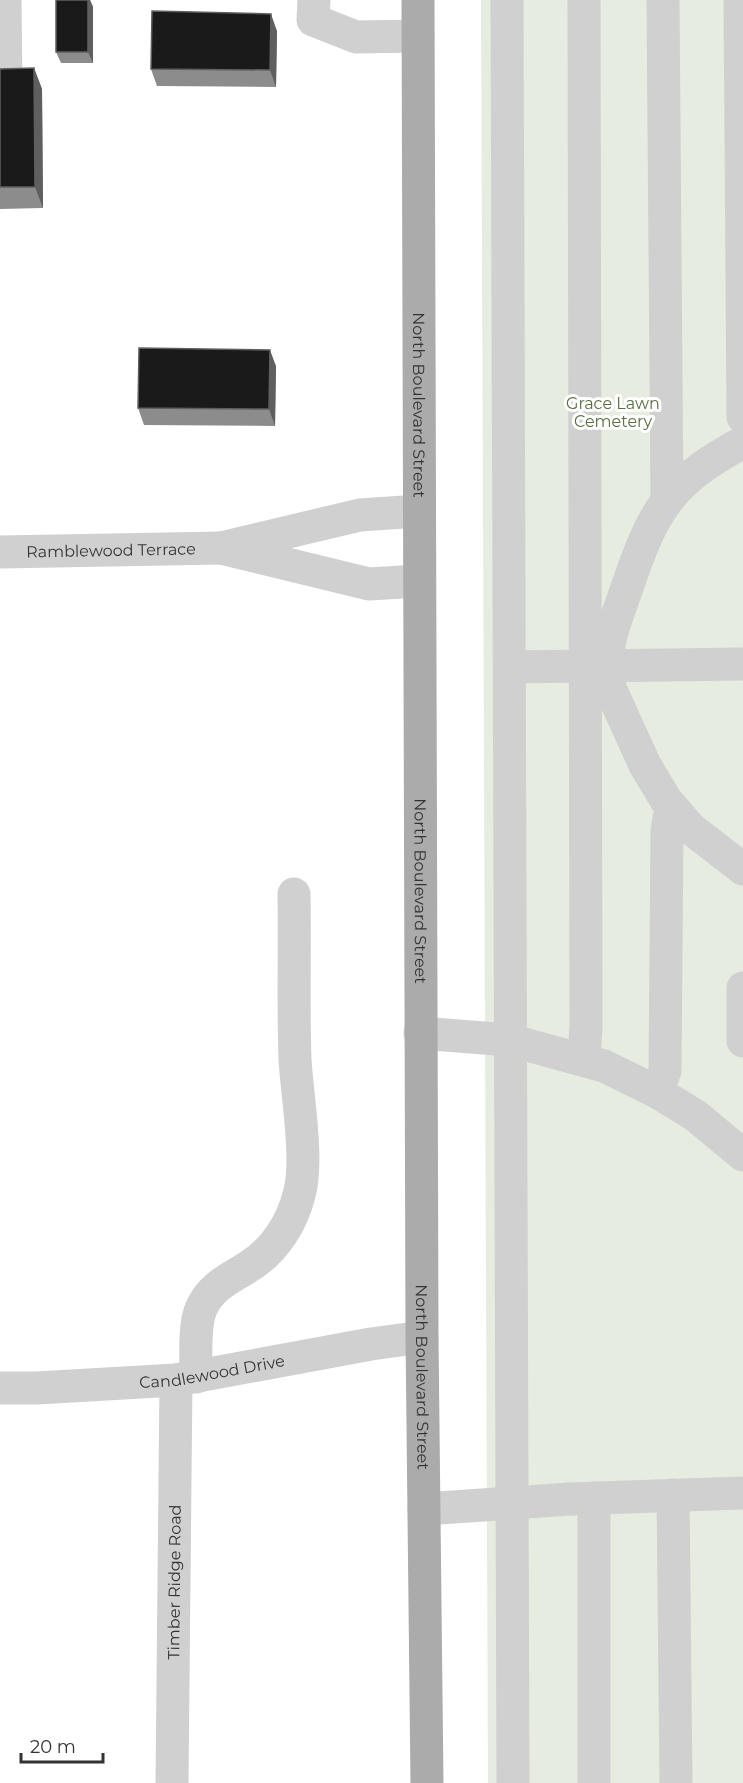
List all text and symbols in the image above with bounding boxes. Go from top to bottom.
street label: North Boulevard Street [409,312,428,498]
park label: Grace Lawn Cemetery [566,394,660,431]
street label: Ramblewood Terrace [26,539,196,562]
street label: North Boulevard Street [410,798,430,984]
street label: North Boulevard Street [412,1284,432,1470]
street label: Candlewood Drive [139,1351,286,1392]
street label: Timber Ridge Road [164,1504,185,1660]
scale bar [21,1726,104,1764]
text: 20 m [30,1736,76,1758]

